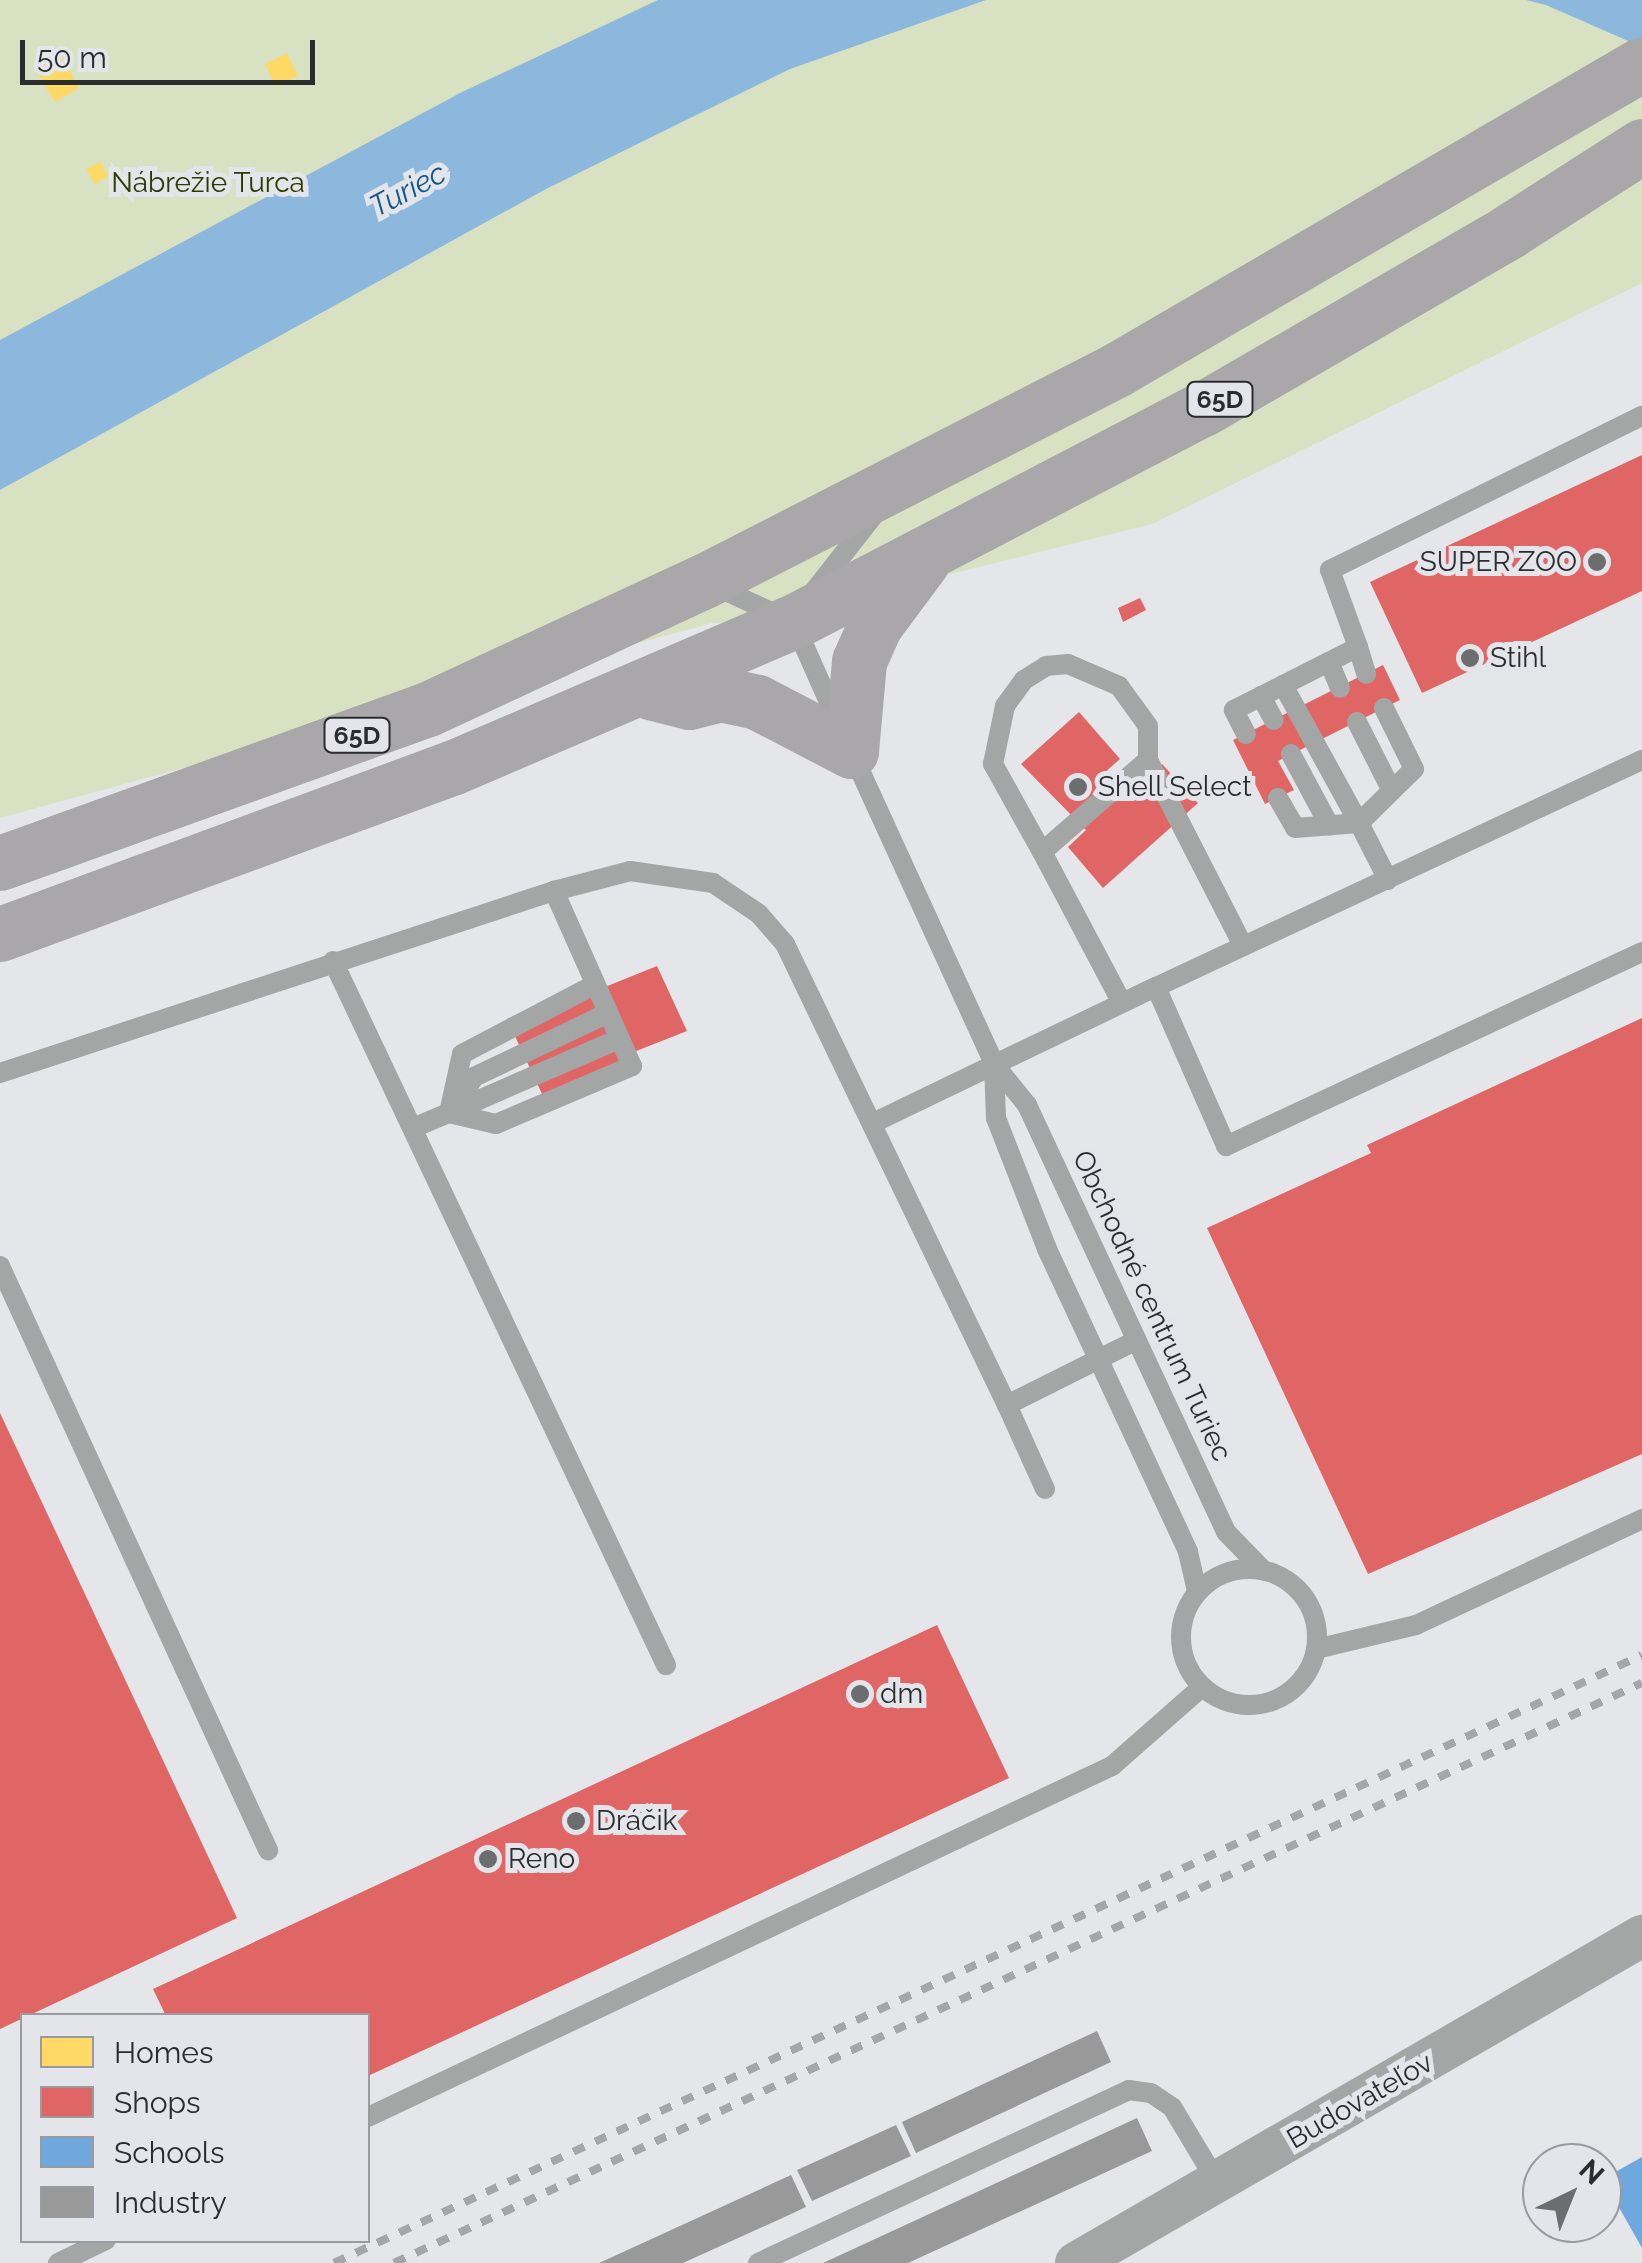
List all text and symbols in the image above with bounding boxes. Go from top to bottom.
scale bar [25,20,320,82]
text: 50 m [37,40,107,75]
water label: Turiec [364,155,452,225]
park label: Nábrežie Turca [111,166,305,200]
road number: 65D [1185,379,1255,419]
place label: SUPER ZOO [1420,545,1577,579]
marker: SUPER ZOO [1586,551,1608,573]
place label: Stihl [1490,641,1546,675]
marker: Stihl [1459,647,1481,669]
road number: 65D [322,715,392,755]
place label: Shell Select [1098,770,1252,804]
marker: Shell Select [1067,776,1089,798]
street label: Obchodné centrum Turiec [1065,1145,1239,1467]
place label: dm [880,1677,923,1711]
marker: dm [849,1683,871,1705]
place label: Dráčik [596,1804,677,1838]
marker: Dráčik [565,1810,587,1832]
place label: Reno [508,1842,575,1876]
marker: Reno [477,1848,499,1870]
legend [20,2013,370,2243]
text: Homes [114,2035,213,2070]
street label: Budovateľov [1281,2046,1439,2156]
text: Shops [114,2085,201,2120]
text: Schools [114,2135,225,2170]
north arrow [1522,2143,1622,2243]
text: N [1572,2153,1611,2192]
text: Industry [114,2185,227,2220]

